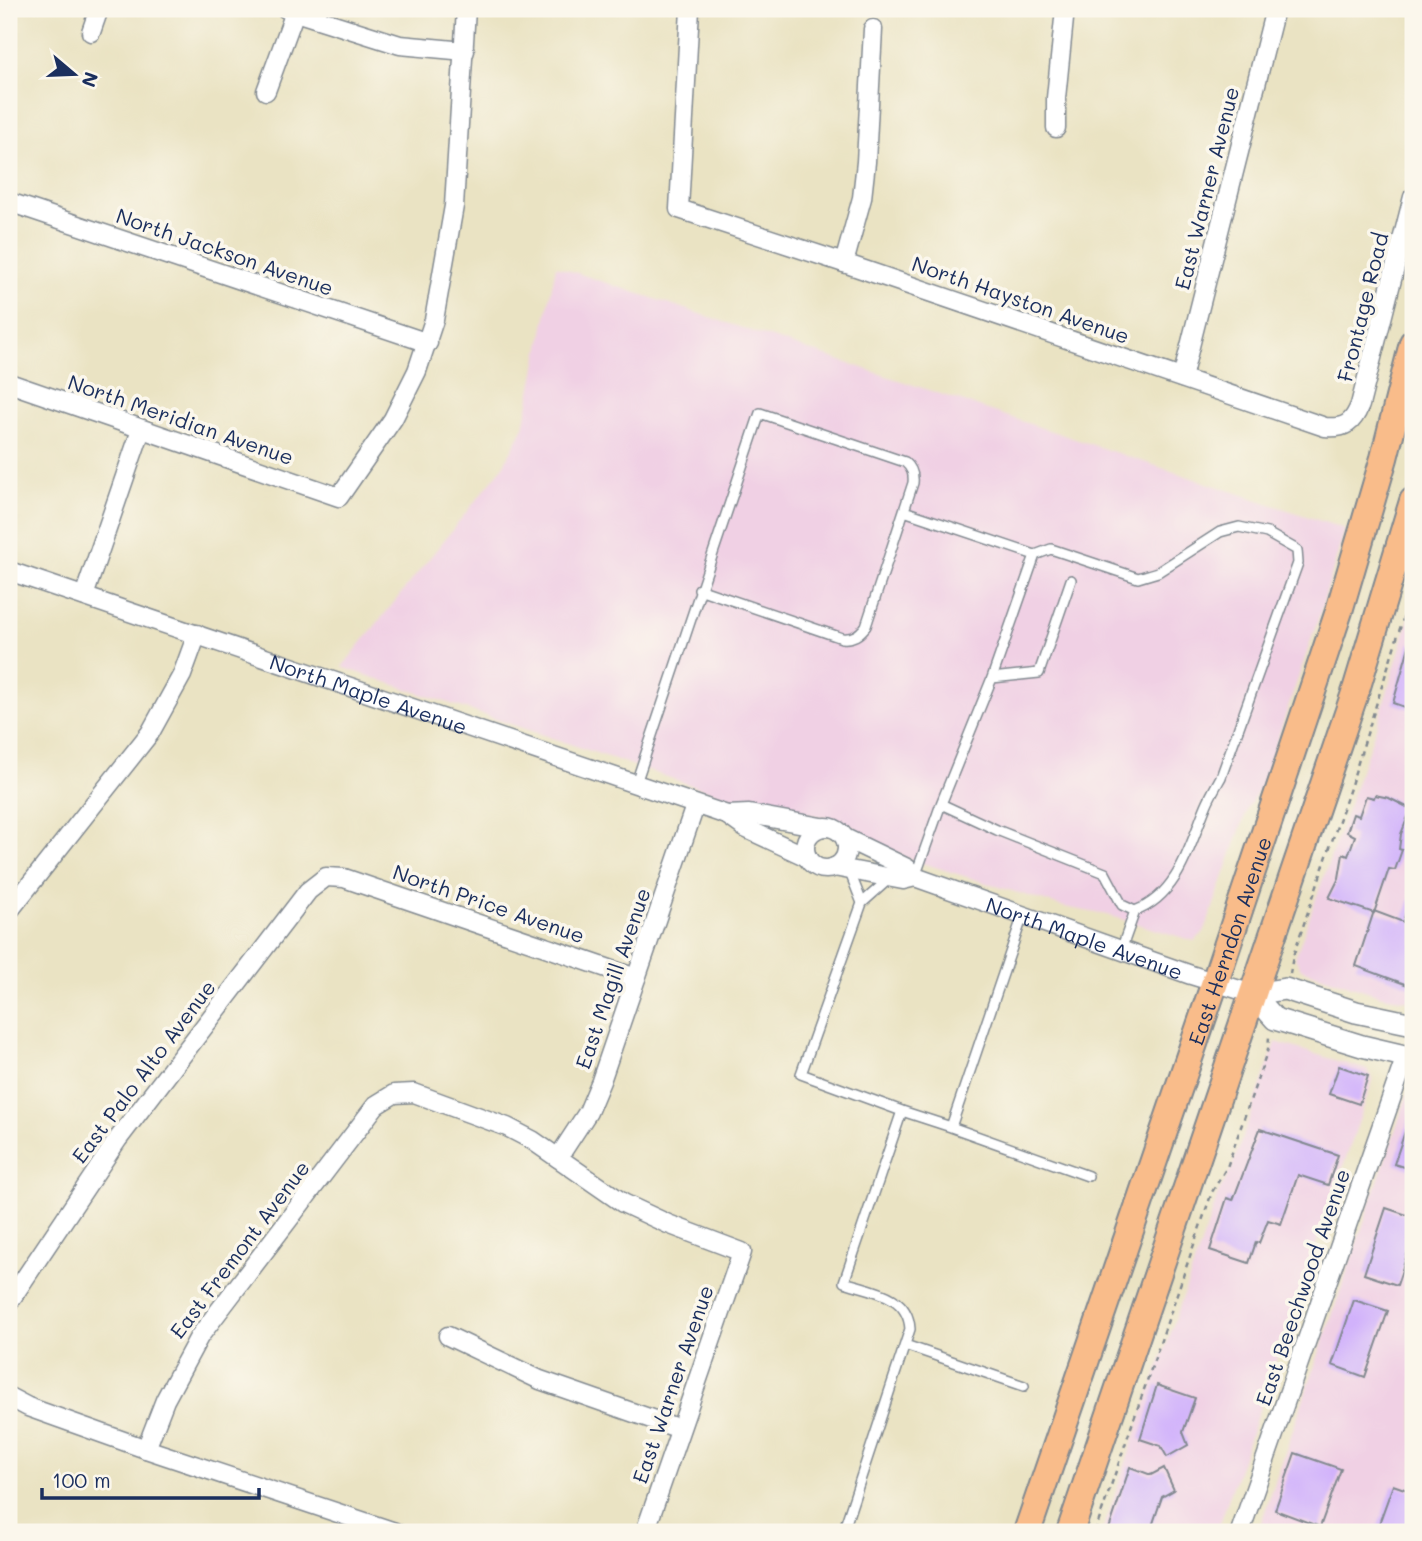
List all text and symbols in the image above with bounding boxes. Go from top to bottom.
north arrow [38,38,108,108]
text: N [76,69,105,91]
street label: East Warner Avenue [1168,84,1244,292]
street label: North Jackson Avenue [113,201,337,301]
street label: Frontage Road [1330,230,1394,384]
street label: North Hayston Avenue [909,249,1133,349]
street label: North Meridian Avenue [65,368,297,470]
street label: North Maple Avenue [267,647,471,739]
street label: East Herndon Avenue [1181,833,1276,1048]
street label: North Price Avenue [390,858,588,948]
street label: East Magill Avenue [568,884,656,1072]
street label: North Maple Avenue [983,890,1187,985]
street label: East Palo Alto Avenue [65,974,221,1168]
street label: East Fremont Avenue [163,1155,315,1343]
street label: East Beechwood Avenue [1249,1165,1355,1409]
street label: East Warner Avenue [625,1281,719,1487]
scale bar [42,1457,259,1501]
text: 100 m [52,1466,111,1493]

